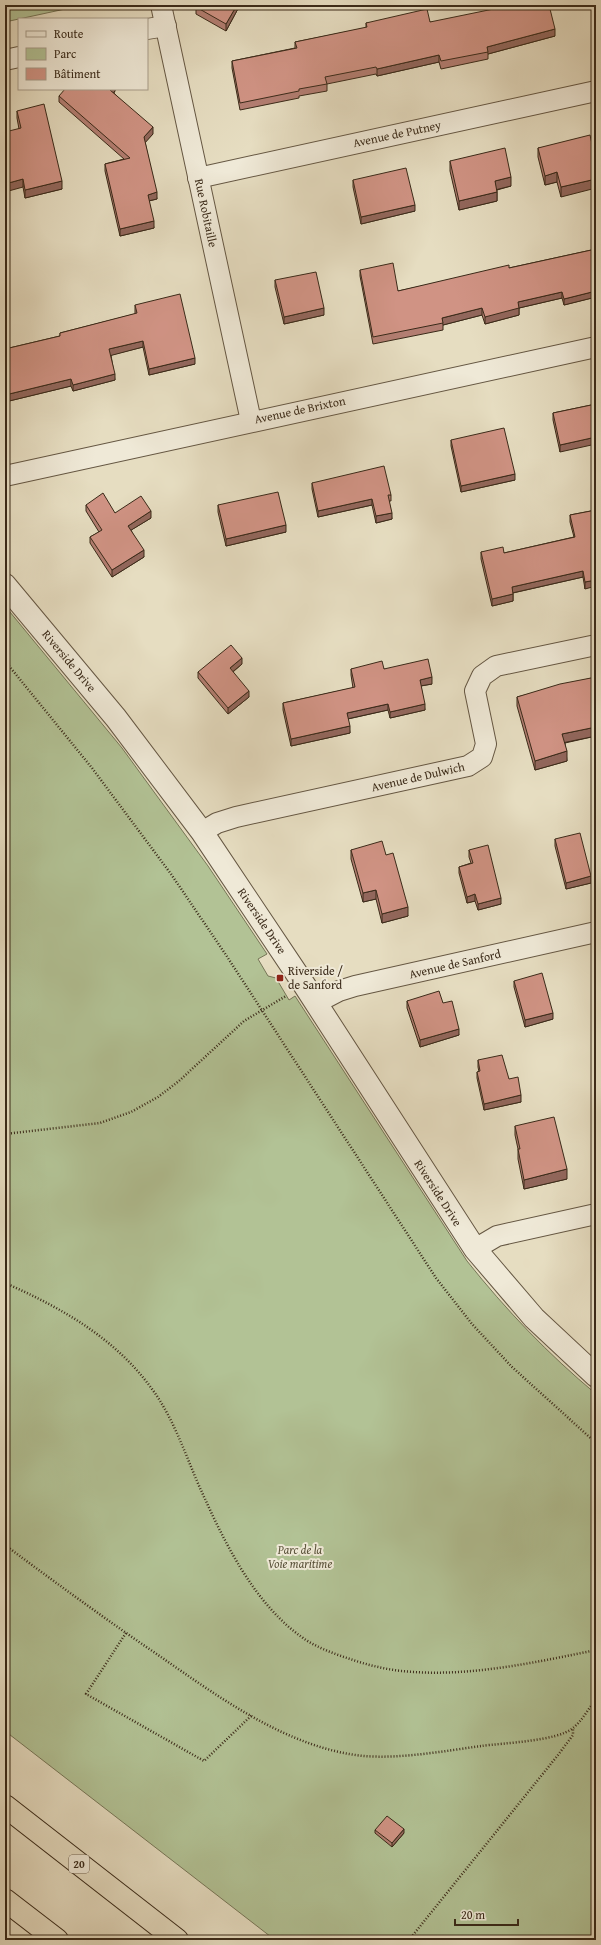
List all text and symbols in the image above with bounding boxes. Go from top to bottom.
legend [18,18,148,90]
text: Route [54,25,84,42]
text: Parc [54,45,77,62]
text: Bâtiment [54,65,101,82]
street label: Avenue de Putney [351,116,443,151]
street label: Rue Robitaille [191,177,222,249]
street label: Avenue de Brixton [253,392,347,427]
street label: Riverside Drive [38,626,101,696]
street label: Avenue de Dulwich [370,757,466,795]
street label: Riverside Drive [234,884,291,957]
street label: Avenue de Sanford [407,945,503,982]
place label: Riverside / de Sanford [288,962,343,993]
marker: Riverside / de Sanford [275,973,285,983]
street label: Riverside Drive [411,1156,467,1230]
park label: Parc de la Voie maritime [268,1541,332,1572]
road number: 20 [69,1855,89,1873]
scale bar [455,1901,518,1927]
text: 20 m [461,1906,485,1923]

